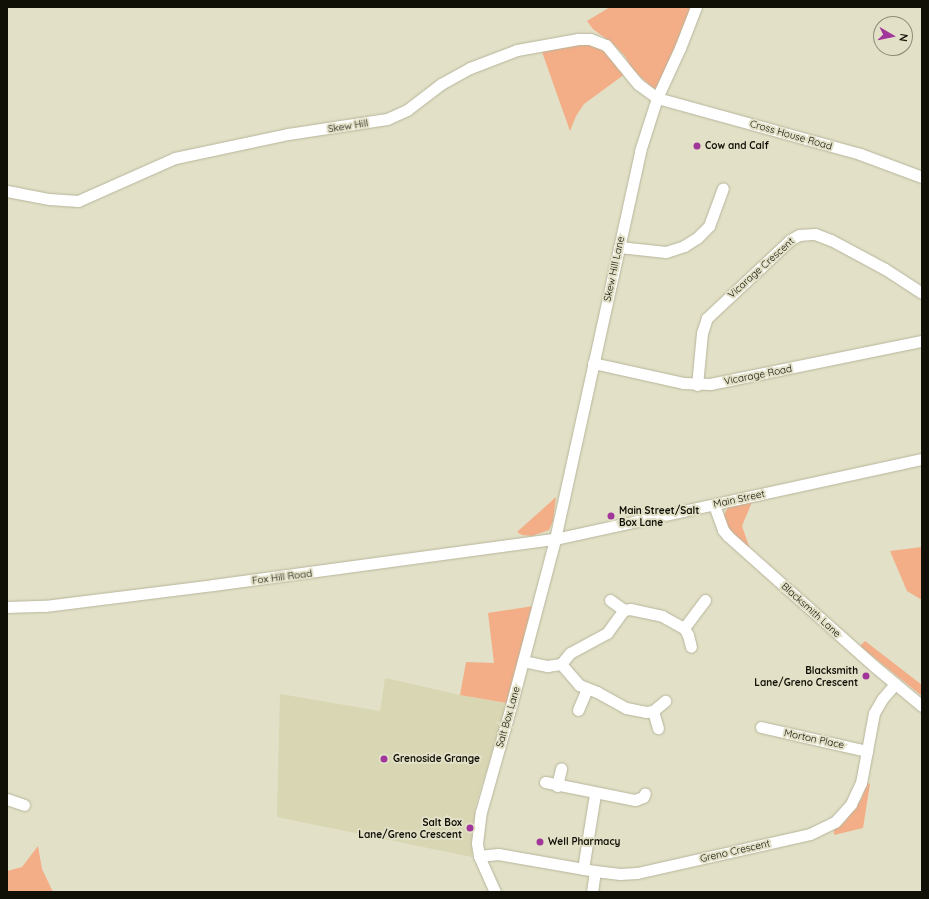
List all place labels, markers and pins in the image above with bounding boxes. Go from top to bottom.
place label: Cow and Calf [705,140,769,152]
marker: Cow and Calf [692,141,702,151]
place label: Main Street/Salt Box Lane [619,504,699,528]
marker: Main Street/Salt Box Lane [606,511,616,521]
place label: Blacksmith Lane/Greno Crescent [754,664,858,688]
marker: Blacksmith Lane/Greno Crescent [861,671,871,681]
marker: Grenoside Grange [378,753,390,765]
place label: Grenoside Grange [393,753,480,765]
place label: Salt Box Lane/Greno Crescent [358,816,462,840]
marker: Salt Box Lane/Greno Crescent [465,823,475,833]
place label: Well Pharmacy [548,836,620,848]
marker: Well Pharmacy [535,837,545,847]

